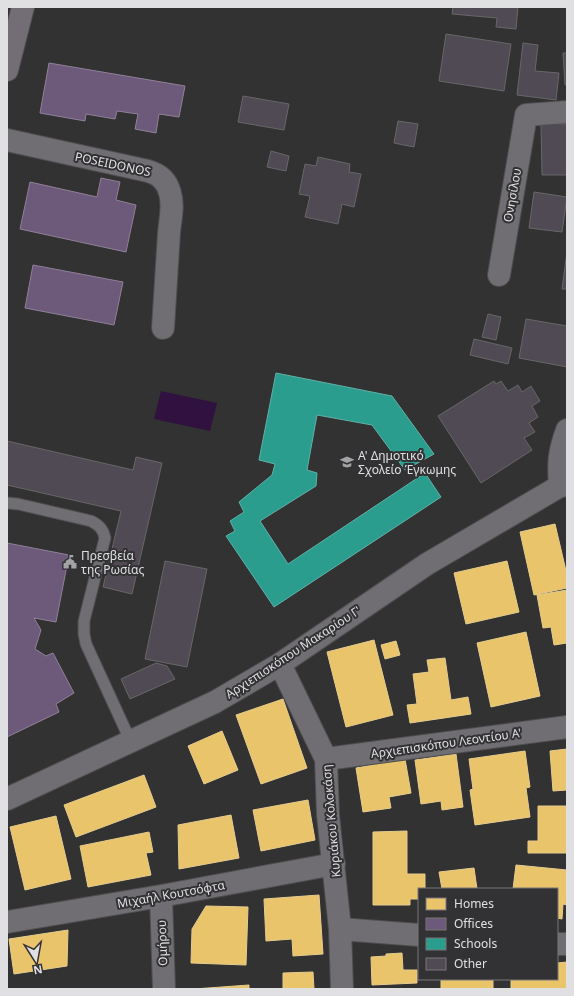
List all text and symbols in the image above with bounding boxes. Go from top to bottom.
street label: POSEIDONOS [73,148,153,180]
street label: Ονησίλου [499,167,525,223]
place label: Α' Δημοτικό Σχολείο Έγκωμης [358,447,456,478]
school or university icon: Α' Δημοτικό Σχολείο Έγκωμης [339,454,355,470]
place label: Πρεσβεία της Ρωσίας [81,547,144,578]
public building icon: Πρεσβεία της Ρωσίας [62,554,78,570]
street label: Αρχιεπισκόπου Μακαρίου Γ' [222,602,364,702]
street label: Αρχιεπισκόπου Λεοντίου Α' [370,724,522,762]
street label: Κυριάκου Κολοκάση [318,764,344,878]
street label: Μιχαήλ Κουτσόφτα [116,876,227,912]
legend [418,888,558,980]
text: Homes [454,895,494,912]
text: Offices [454,915,493,932]
street label: Ομήρου [153,920,171,966]
text: Schools [454,935,497,952]
north arrow [16,940,56,980]
text: Other [454,955,487,972]
text: N [32,962,44,979]

